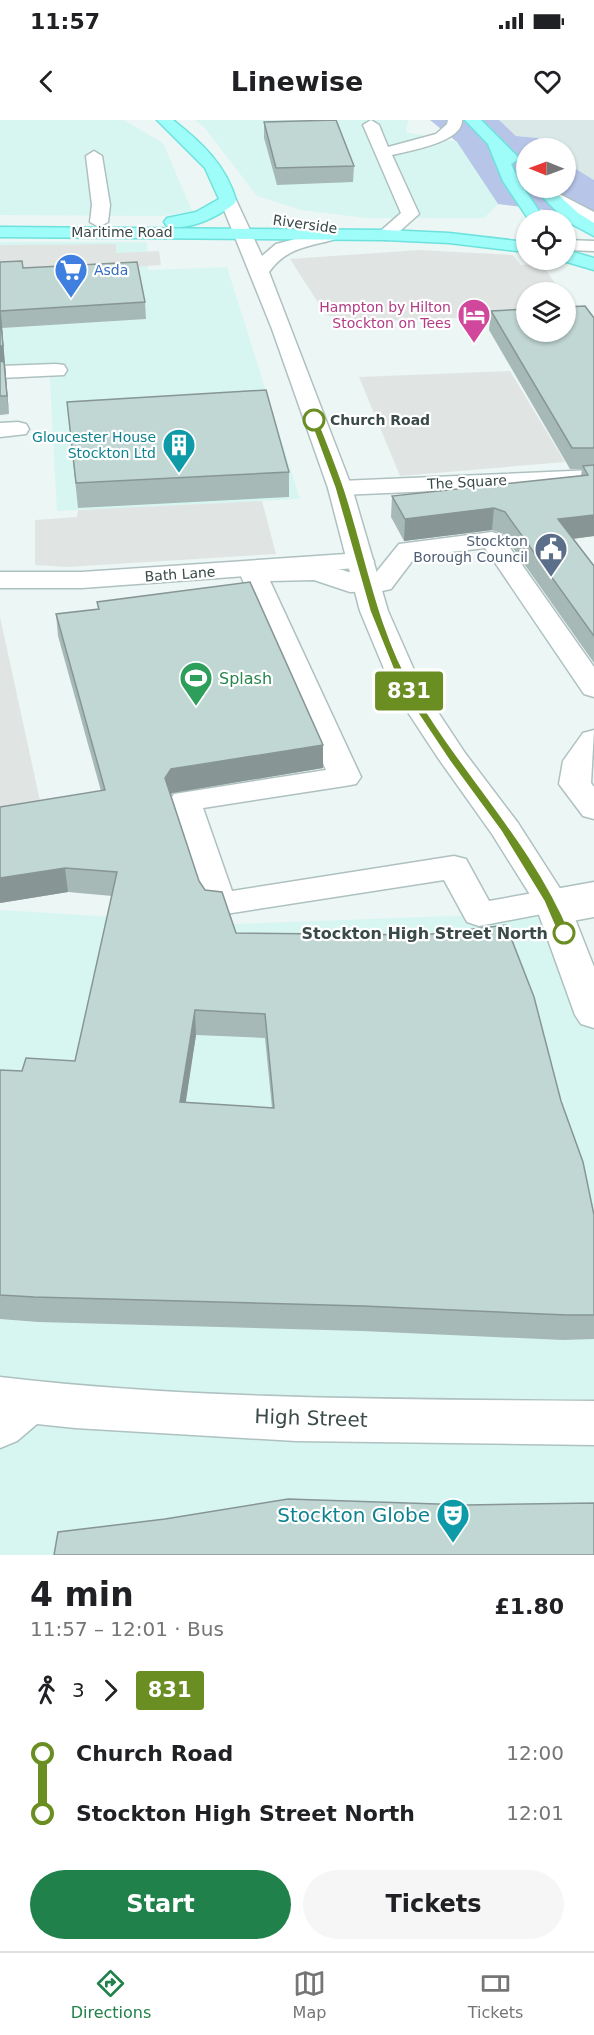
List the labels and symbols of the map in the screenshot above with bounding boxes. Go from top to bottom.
north arrow [516,138,576,198]
street label: Riverside [272,212,338,236]
street label: Maritime Road [71,224,173,240]
supermarket icon: Asda [53,252,89,299]
place label: Asda [94,262,128,278]
hotel icon: Hampton by Hilton Stockton on Tees [456,297,492,344]
place label: Hampton by Hilton Stockton on Tees [319,299,451,331]
marker: Church Road [303,409,325,431]
place label: Church Road [330,412,430,428]
building icon: Gloucester House Stockton Ltd [161,427,197,474]
place label: Gloucester House Stockton Ltd [32,429,156,461]
street label: The Square [426,472,507,492]
public building icon: Stockton Borough Council [533,531,569,578]
place label: Stockton Borough Council [413,533,528,565]
street label: Bath Lane [144,564,216,584]
sports icon: Splash [178,660,214,707]
place label: Splash [219,669,272,688]
line badge: 831 [374,672,444,710]
marker: Stockton High Street North [553,922,575,944]
place label: Stockton High Street North [302,924,548,943]
street label: High Street [254,1404,368,1432]
theatre icon: Stockton Globe [435,1497,471,1544]
place label: Stockton Globe [277,1503,430,1527]

